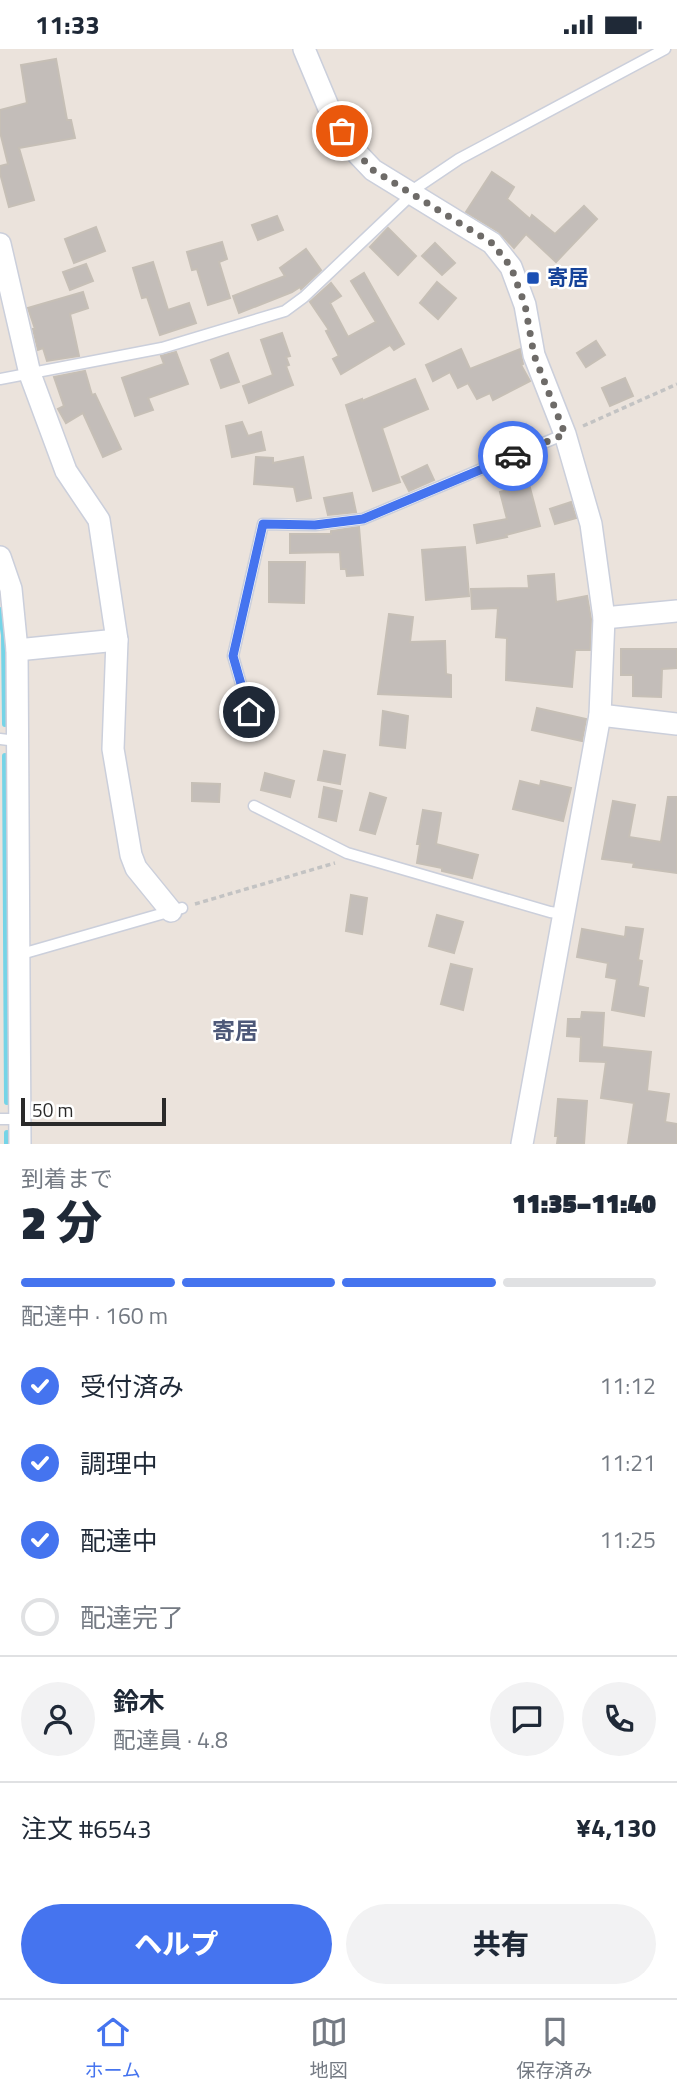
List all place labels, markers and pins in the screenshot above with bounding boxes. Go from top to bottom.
pin [312,101,372,161]
place label: 寄居 [547,261,589,293]
marker: 寄居 [525,270,541,286]
pin [219,682,279,742]

